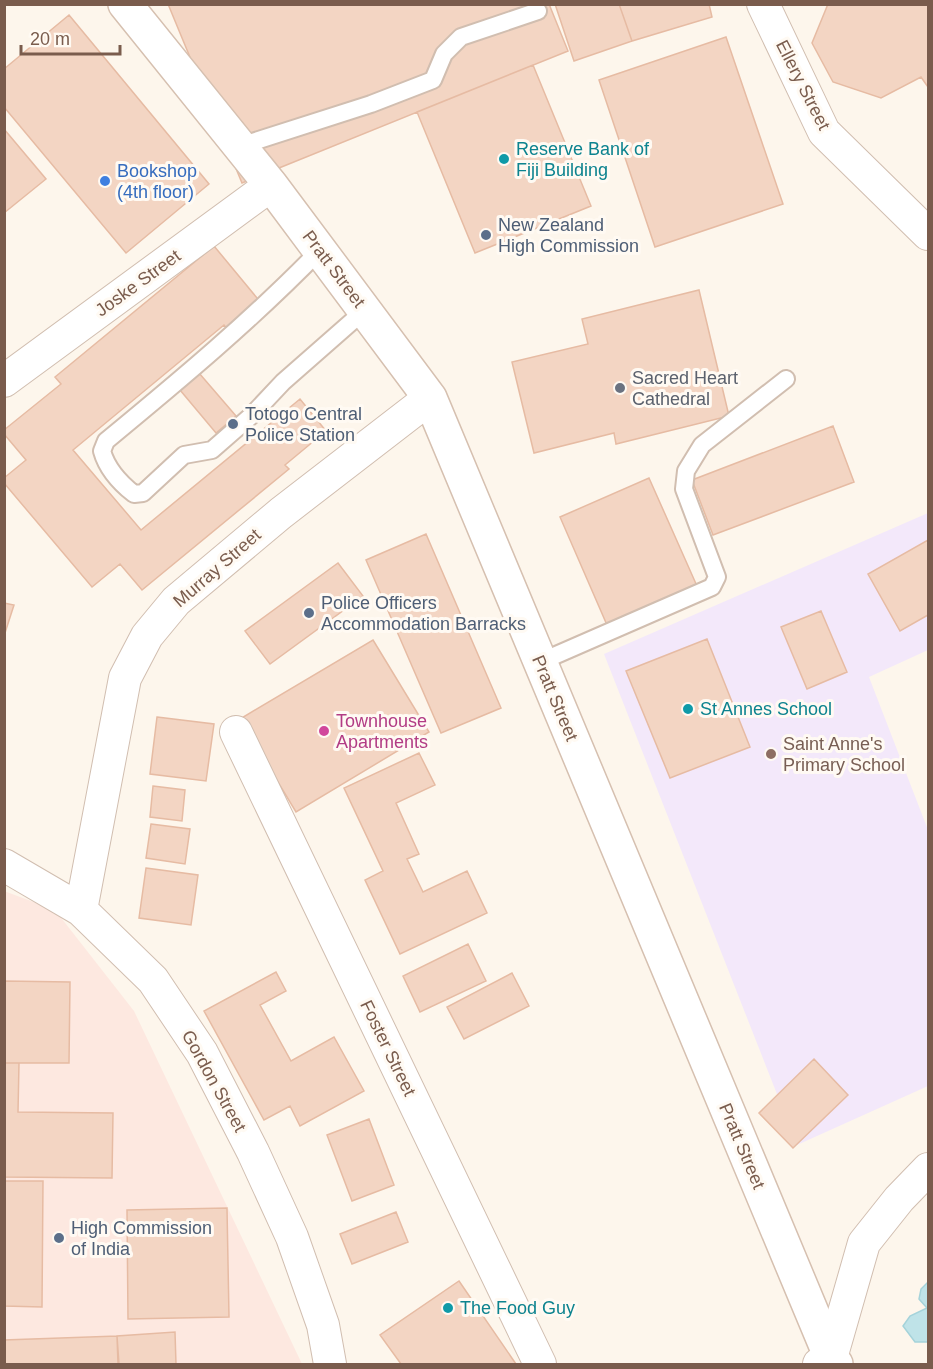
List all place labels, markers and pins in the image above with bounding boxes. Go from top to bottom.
place label: Reserve Bank of Fiji Building [516,139,650,180]
marker: Reserve Bank of Fiji Building [497,152,511,166]
place label: Bookshop (4th floor) [117,161,197,202]
marker: Bookshop (4th floor) [98,174,112,188]
place label: New Zealand High Commission [498,215,639,256]
marker: New Zealand High Commission [479,228,493,242]
place label: Sacred Heart Cathedral [632,368,738,409]
marker: Sacred Heart Cathedral [613,381,627,395]
place label: Totogo Central Police Station [245,404,362,445]
marker: Totogo Central Police Station [226,417,240,431]
place label: Police Officers Accommodation Barracks [321,593,526,634]
marker: Police Officers Accommodation Barracks [302,606,316,620]
place label: St Annes School [700,699,832,719]
marker: St Annes School [681,702,695,716]
place label: Townhouse Apartments [336,711,428,752]
marker: Townhouse Apartments [317,724,331,738]
place label: Saint Anne's Primary School [783,734,905,775]
marker: Saint Anne's Primary School [764,747,778,761]
place label: High Commission of India [71,1218,212,1259]
marker: High Commission of India [52,1231,66,1245]
place label: The Food Guy [460,1298,575,1318]
marker: The Food Guy [441,1301,455,1315]

